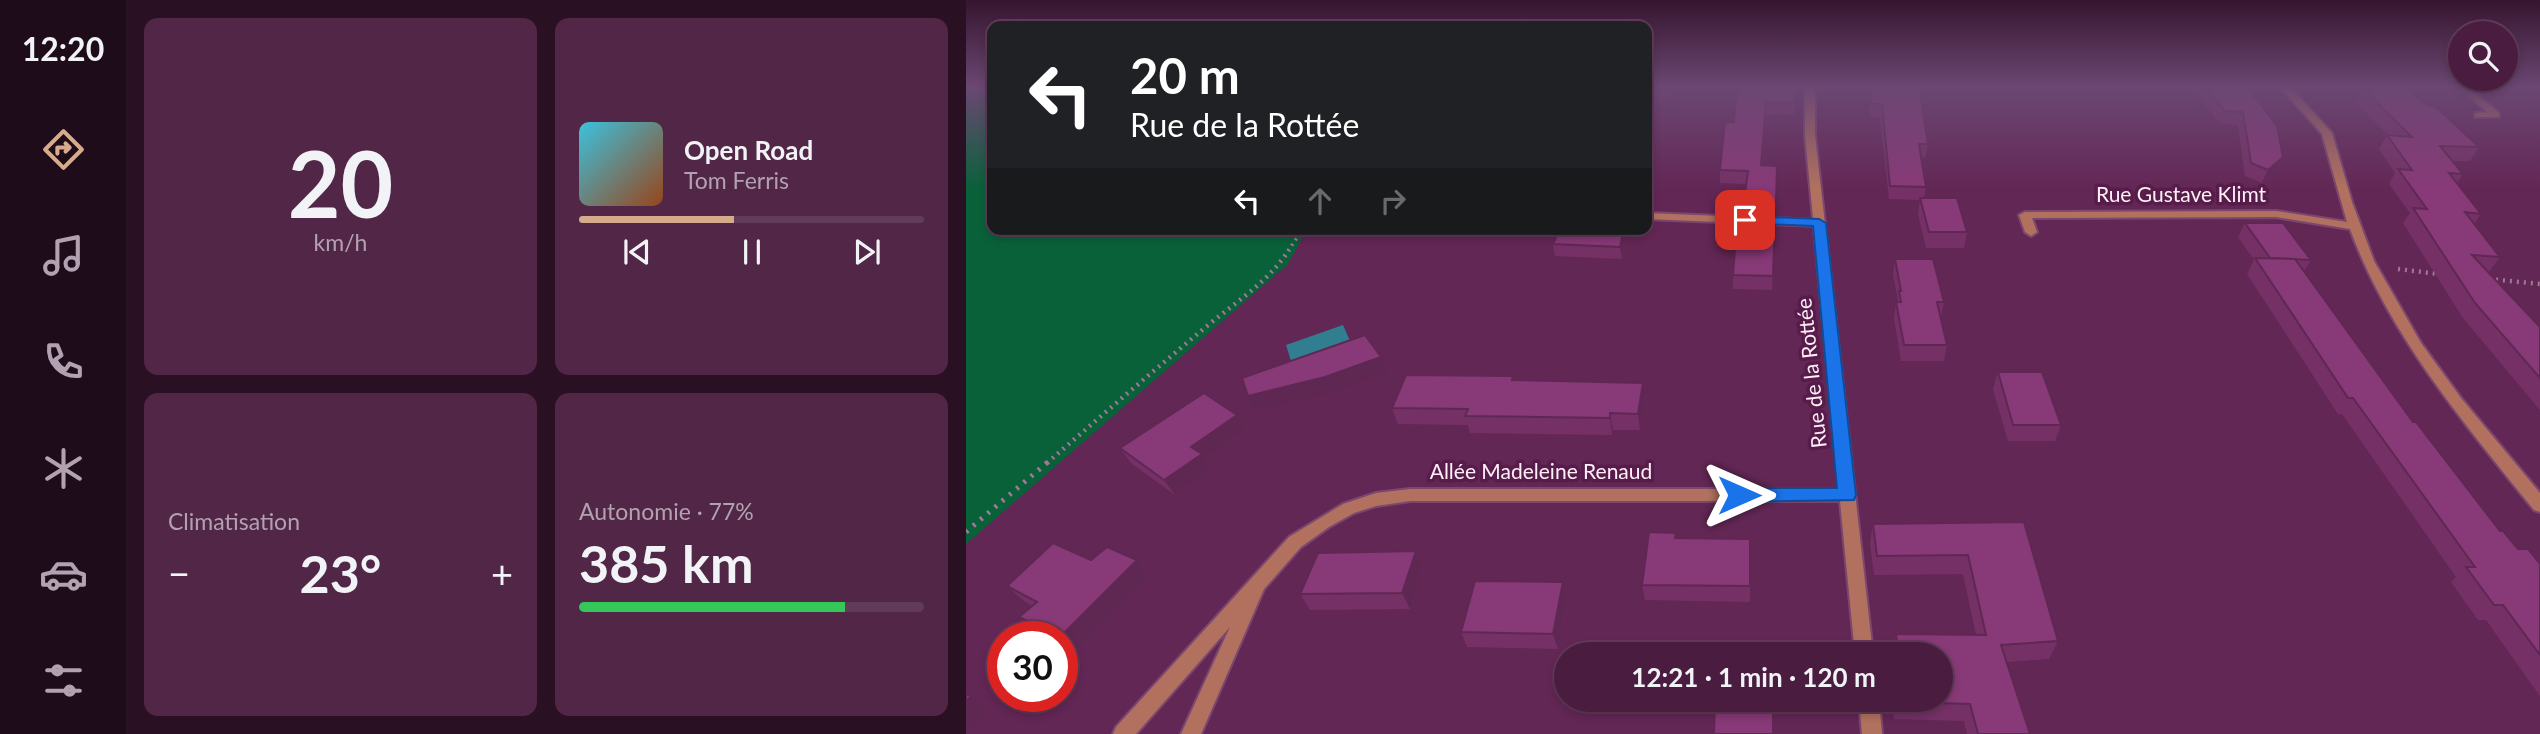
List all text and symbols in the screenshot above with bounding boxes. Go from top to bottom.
map controls [2448,21,2518,91]
button: search [2448,21,2518,91]
text: 12:20 [22,29,104,68]
text: 20 m [1130,46,1240,104]
icon: left [1015,49,1106,140]
text: Rue de la Rottée [1130,105,1359,144]
icon: directions [39,125,88,174]
text: 20 [288,128,393,237]
text: Open Road [684,134,813,166]
text: Tom Ferris [684,166,789,194]
street label: Rue Gustave Klimt [2096,181,2267,206]
icon: left [1228,182,1266,220]
icon: ahead [1301,182,1339,220]
icon: right [1374,182,1412,220]
pin [1715,190,1775,250]
icon: arrive [1726,201,1764,239]
text: km/h [314,228,367,256]
icon: music [39,231,88,280]
icon: previous [618,233,656,271]
icon: pause [733,233,771,271]
icon: next [848,233,886,271]
street label: Rue de la Rottée [1790,297,1831,449]
icon: phone [39,337,88,386]
icon: climate [39,444,88,493]
street label: Allée Madeleine Renaud [1430,458,1652,483]
position arrow [1702,458,1776,532]
text: Autonomie · 77% [579,497,754,525]
text: Climatisation [168,507,300,535]
text: 385 km [579,532,753,594]
text: 23° [300,542,381,604]
icon: car [39,550,88,599]
text: − [168,550,190,596]
text: + [491,550,513,596]
speed limit sign: 30 [987,621,1078,712]
icon: filters [39,656,88,705]
text: 12:21 · 1 min · 120 m [1631,661,1876,693]

